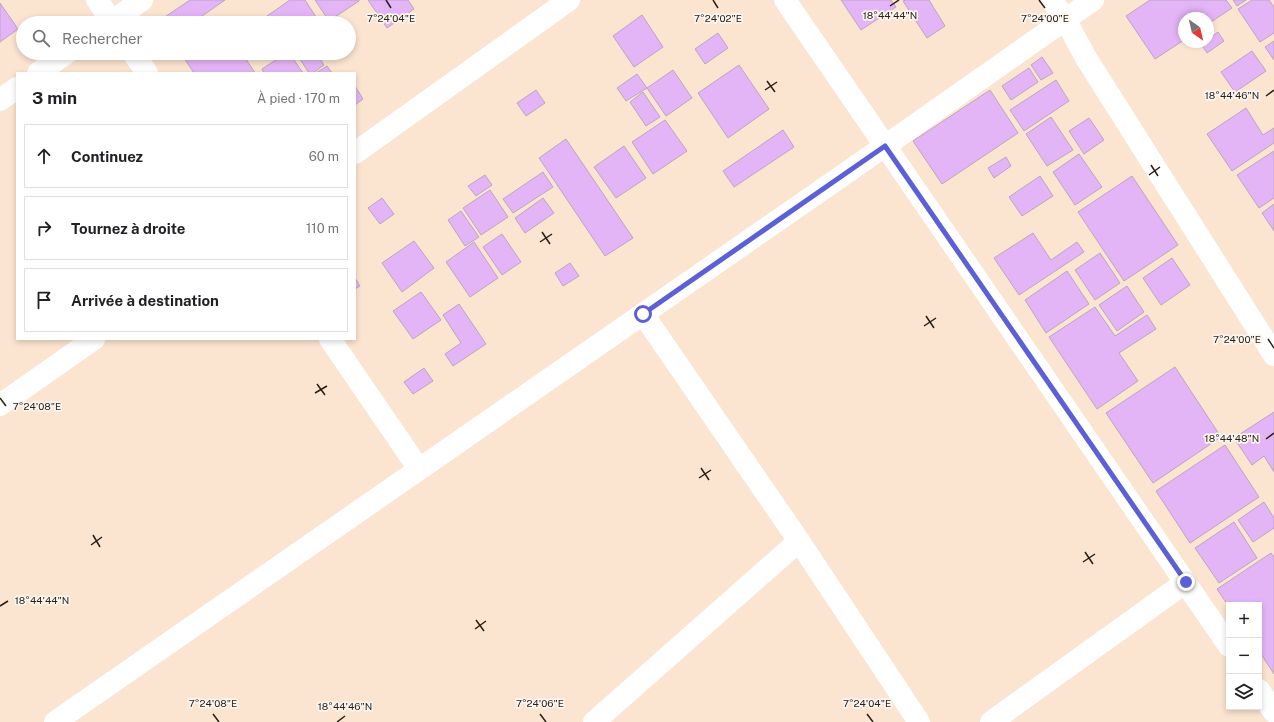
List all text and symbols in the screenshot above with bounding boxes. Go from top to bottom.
text: 18°44'44"N [863,9,917,21]
text: 7°24'04"E [367,12,415,24]
text: 7°24'02"E [694,12,742,24]
text: 7°24'00"E [1021,12,1069,24]
north arrow [1178,12,1214,48]
search box [16,16,356,60]
icon: search [30,27,52,49]
text: Rechercher [62,30,142,47]
text: 3 min [32,88,77,108]
text: 18°44'46"N [1205,89,1259,101]
text: À pied · 170 m [257,91,340,106]
icon: ahead [33,145,55,167]
text: Continuez [71,148,143,165]
text: 60 m [309,149,339,164]
icon: right [33,217,55,239]
text: Tournez à droite [71,220,185,237]
text: 110 m [306,221,339,236]
icon: arrive [33,289,55,311]
text: Arrivée à destination [71,292,219,309]
route start [634,305,652,323]
text: 7°24'00"E [1213,333,1261,345]
text: 7°24'08"E [13,400,61,412]
text: 18°44'48"N [1205,432,1259,444]
route end [1177,573,1195,591]
text: 18°44'44"N [15,594,69,606]
map controls [1226,602,1262,710]
button: + [1226,602,1262,638]
button: − [1226,638,1262,674]
button: layers [1226,674,1262,710]
text: 7°24'08"E [189,697,237,709]
text: 7°24'06"E [516,697,564,709]
text: 7°24'04"E [843,697,891,709]
text: 18°44'46"N [318,700,372,712]

